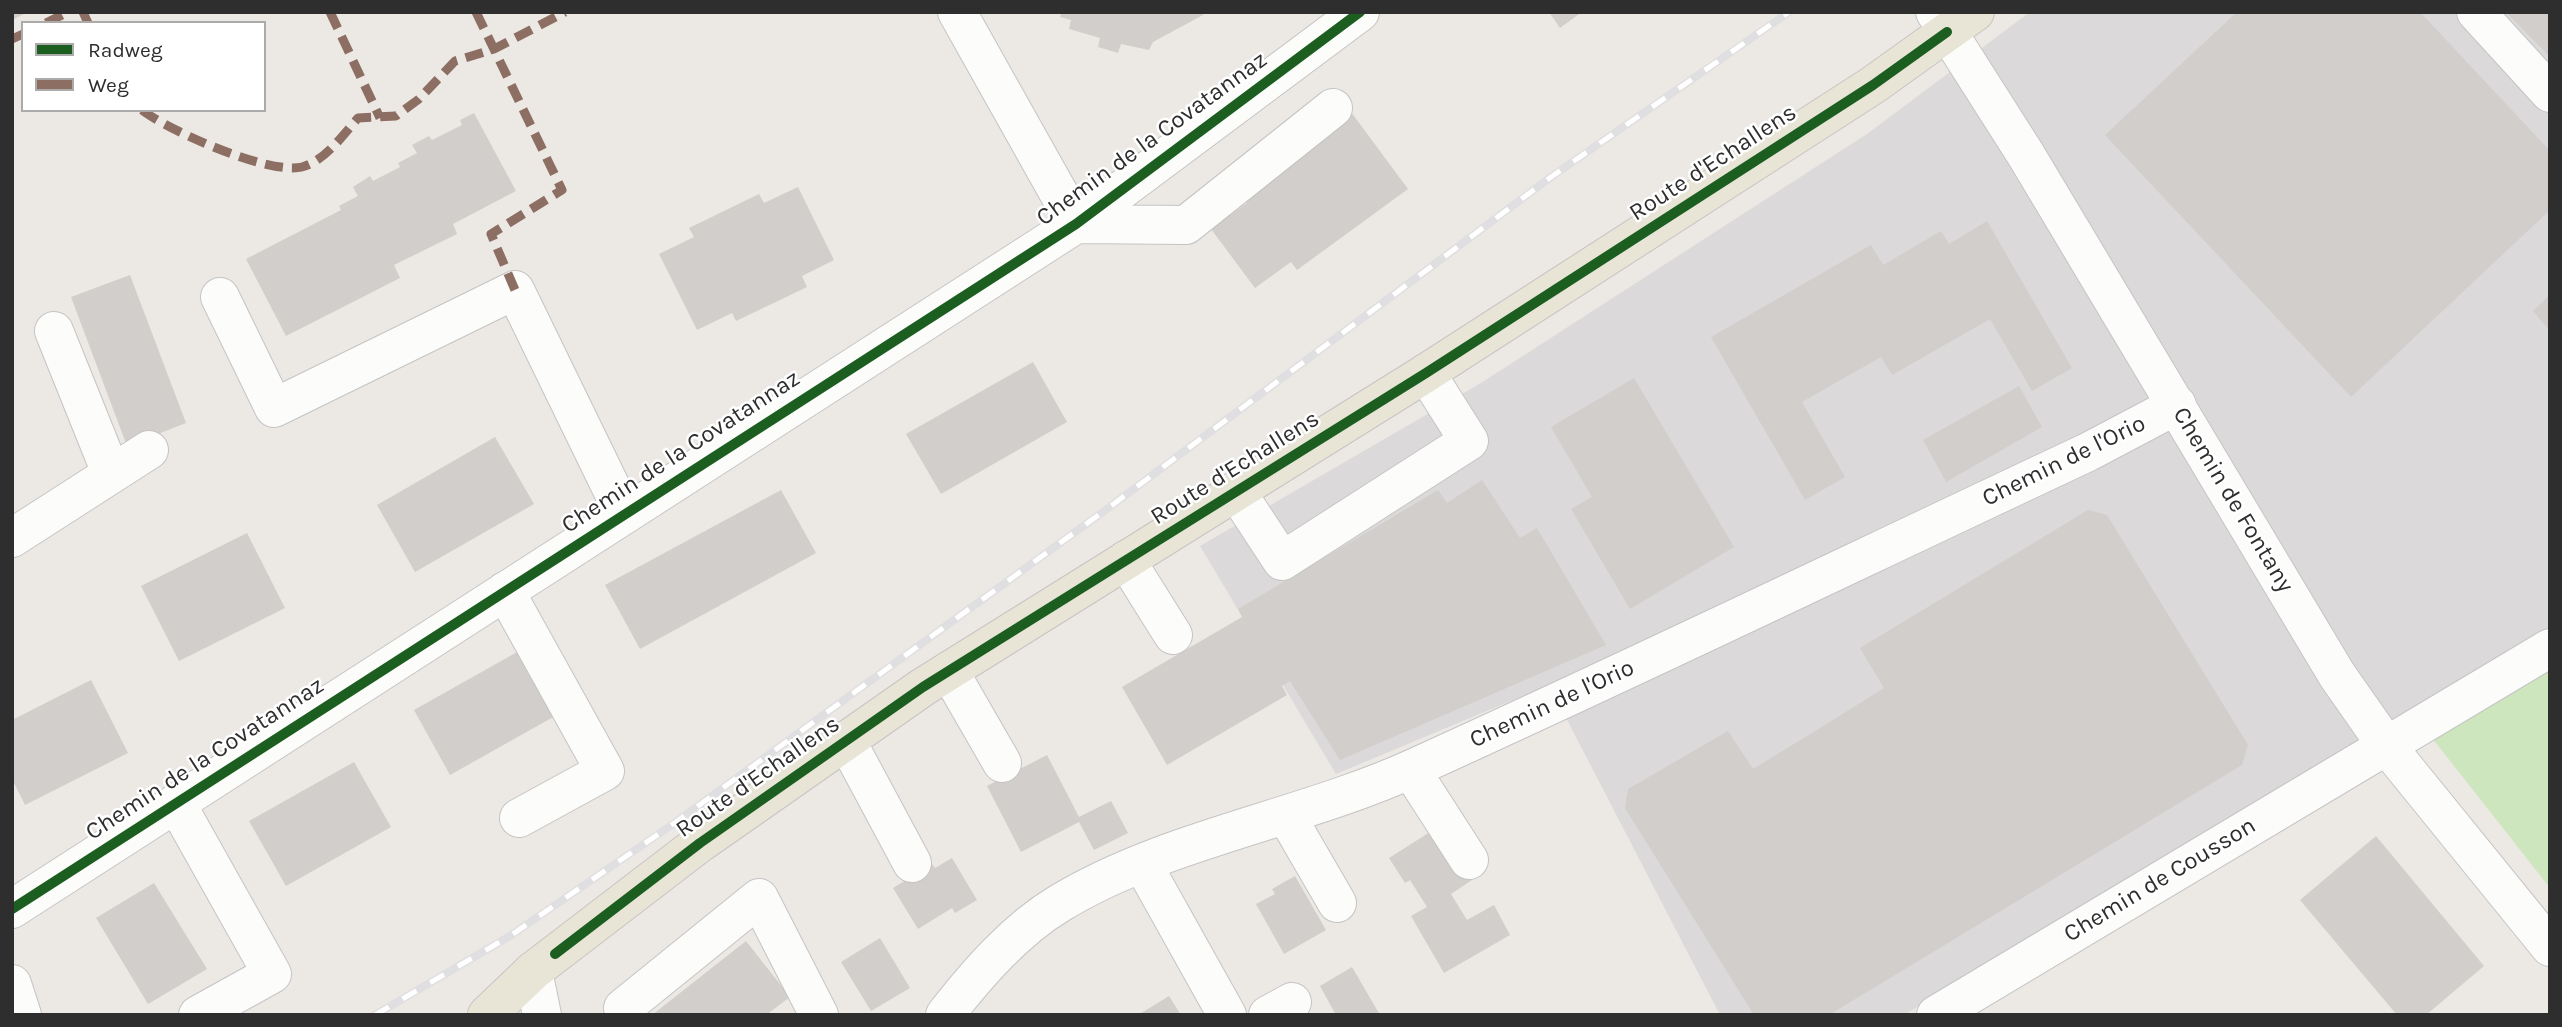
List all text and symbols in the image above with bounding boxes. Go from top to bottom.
legend [21,21,266,112]
text: Radweg [88,38,163,62]
street label: Chemin de la Covatannaz [1031,46,1273,232]
text: Weg [88,73,129,97]
street label: Route d'Echallens [1624,98,1802,228]
street label: Chemin de la Covatannaz [557,364,805,540]
street label: Chemin de Fontany [2166,402,2300,598]
street label: Route d'Echallens [1145,405,1325,531]
street label: Chemin de l'Orio [1978,409,2150,513]
street label: Chemin de l'Orio [1465,653,1639,755]
street label: Chemin de la Covatannaz [81,671,329,847]
street label: Route d'Echallens [671,710,845,844]
street label: Chemin de Cousson [2059,811,2261,949]

